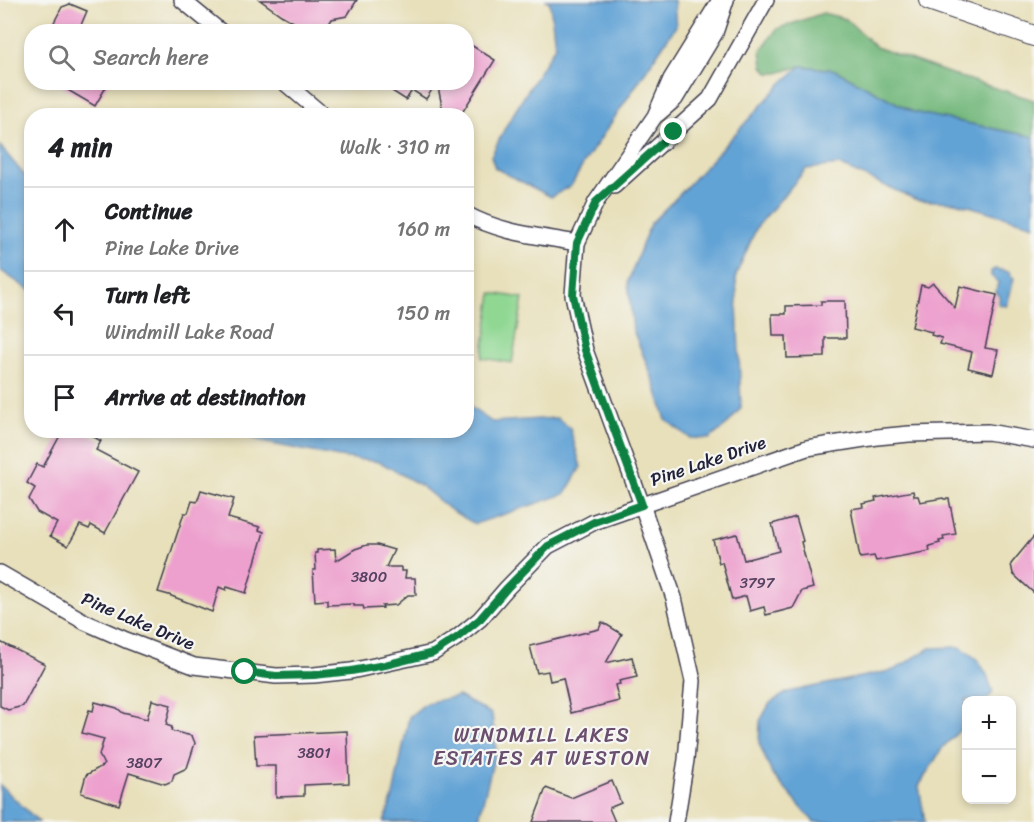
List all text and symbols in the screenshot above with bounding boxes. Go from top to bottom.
search box [24,24,474,90]
text: Search here [93,38,209,77]
icon: search [45,41,78,74]
route end [660,118,686,144]
text: 4 min [48,124,112,170]
text: Walk · 310 m [340,130,450,165]
text: Continue [105,192,193,231]
text: 160 m [397,212,450,247]
icon: ahead [48,213,81,246]
text: Pine Lake Drive [105,231,239,266]
text: Turn left [105,276,190,315]
text: 150 m [396,296,450,331]
icon: left [48,297,81,330]
text: Windmill Lake Road [105,315,273,350]
text: Arrive at destination [105,378,306,417]
icon: arrive [48,381,81,414]
street label: Pine Lake Drive [646,426,770,496]
house number: 3800 [351,564,387,590]
house number: 3797 [740,570,776,596]
street label: Pine Lake Drive [76,583,200,659]
route start [231,658,257,684]
map controls [962,696,1016,804]
button: + [962,696,1016,750]
district label: WINDMILL LAKES ESTATES AT WESTON [433,718,651,776]
house number: 3801 [297,740,331,766]
house number: 3807 [126,750,163,776]
button: − [962,750,1016,804]

